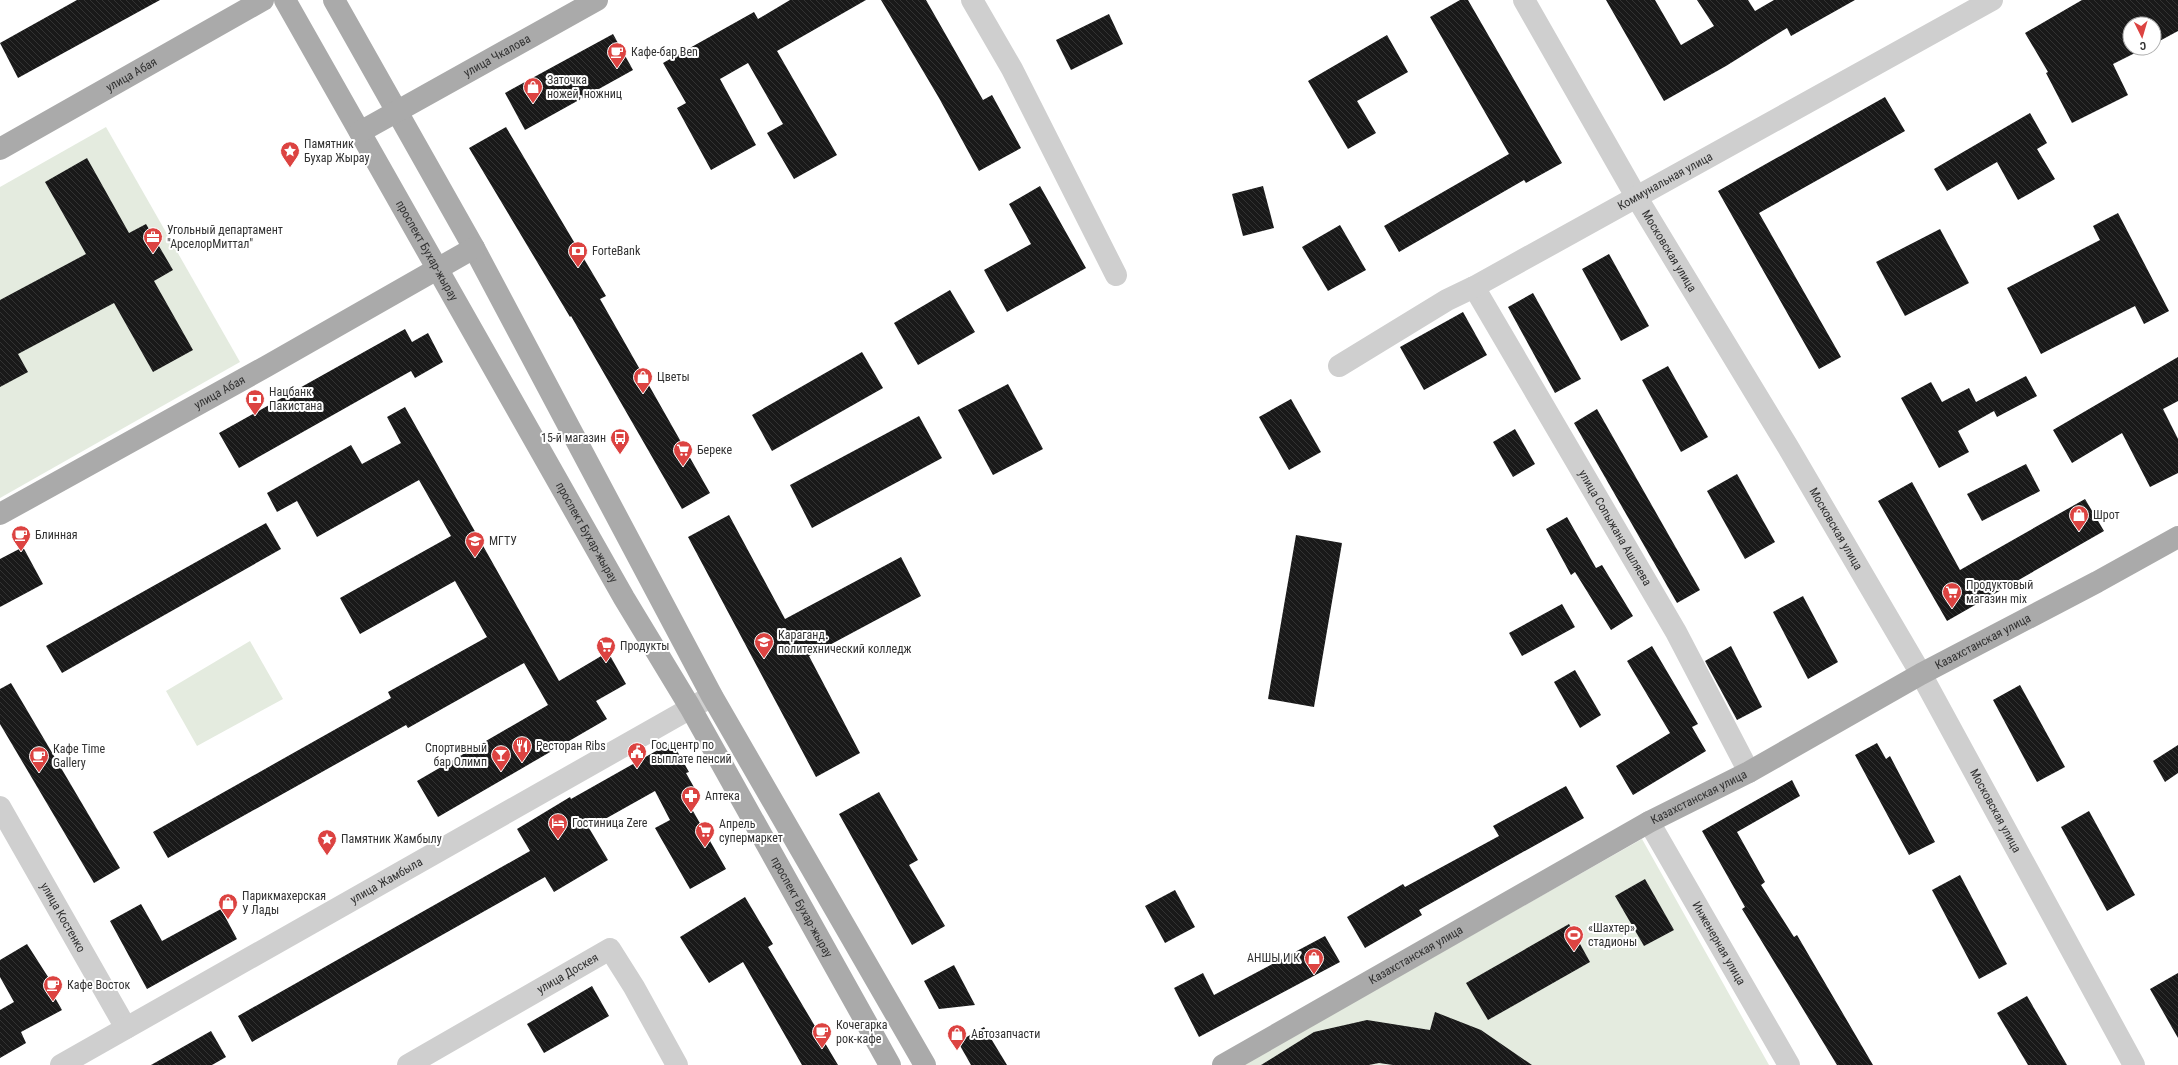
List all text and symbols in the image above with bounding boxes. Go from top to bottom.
north arrow [2122,16,2162,56]
street label: улица Чкалова [461,31,533,80]
text: С [2139,39,2147,52]
cafe icon: Кафе-бар Ben [606,41,628,69]
place label: Кафе-бар Ben [631,45,698,59]
street label: улица Абая [104,55,159,94]
place label: Заточка ножей, ножниц [547,73,622,101]
shop icon: Заточка ножей, ножниц [522,76,544,104]
place label: Памятник Бухар Жырау [304,137,370,165]
place icon: Памятник Бухар Жырау [279,140,301,168]
street label: Коммунальная улица [1615,149,1715,213]
street label: проспект Бухар-жырау [393,198,461,303]
street label: Московская улица [1639,208,1699,295]
place label: Угольный департамент "АрселорМиттал" [167,223,283,251]
office icon: Угольный департамент "АрселорМиттал" [142,226,164,254]
bank icon: ForteBank [567,240,589,268]
place label: ForteBank [592,244,641,258]
shop icon: Цветы [632,366,654,394]
place label: Цветы [657,370,690,384]
street label: улица Абая [192,373,247,412]
place label: Нацбанк Пакистана [269,385,322,413]
bank icon: Нацбанк Пакистана [244,388,266,416]
bus stop icon: 15-й магазин [609,427,631,455]
place label: 15-й магазин [541,431,606,445]
supermarket icon: Береке [672,439,694,467]
place label: Береке [697,443,732,457]
street label: улица Сопыжана Ашляева [1576,467,1654,588]
street label: проспект Бухар-жырау [553,480,621,585]
street label: Московская улица [1806,485,1866,573]
shop icon: Шрот [2068,504,2090,532]
place label: Шрот [2093,508,2120,522]
cafe icon: Блинная [10,524,32,552]
place label: Блинная [35,528,78,542]
school or university icon: МГТУ [464,530,486,558]
place label: МГТУ [489,534,517,548]
place label: Продуктовый магазин mix [1966,578,2033,606]
supermarket icon: Продуктовый магазин mix [1941,581,1963,609]
street label: Казахстанская улица [1933,611,2033,672]
place label: Караганд. политехнический колледж [778,628,912,656]
school or university icon: Караганд. политехнический колледж [753,631,775,659]
supermarket icon: Продукты [595,635,617,663]
place label: Продукты [620,639,669,653]
restaurant icon: Ресторан Ribs [511,735,533,763]
place label: Гос центр по выплате пенсий [651,738,732,766]
place label: Ресторан Ribs [536,739,606,753]
place label: Спортивный бар Олимп [425,741,487,769]
public building icon: Гос центр по выплате пенсий [626,741,648,769]
place label: Кафе Time Gallery [53,742,105,770]
bar icon: Спортивный бар Олимп [490,744,512,772]
cafe icon: Кафе Time Gallery [28,745,50,773]
street label: Казахстанская улица [1648,767,1749,827]
street label: Московская улица [1967,767,2024,855]
pharmacy icon: Аптека [680,785,702,813]
place label: Аптека [705,789,740,803]
hotel icon: Гостиница Zere [547,812,569,840]
place label: Гостиница Zere [572,816,648,830]
place label: Апрель супермаркет [719,817,783,845]
supermarket icon: Апрель супермаркет [694,820,716,848]
place icon: Памятник Жамбылу [316,828,338,856]
place label: Памятник Жамбылу [341,832,442,846]
street label: улица Жамбыла [348,854,425,907]
street label: проспект Бухар-жырау [768,854,836,960]
street label: улица Костенко [37,880,88,955]
place label: Парикмахерская У Лады [242,889,326,917]
shop icon: Парикмахерская У Лады [217,892,239,920]
street label: Инженерная улица [1689,899,1749,988]
place label: «Шахтер» стадионы [1588,921,1637,949]
street label: Казахстанская улица [1366,923,1466,987]
sports icon: «Шахтер» стадионы [1563,924,1585,952]
shop icon: АНШЫ И К [1303,947,1325,975]
street label: улица Доскея [534,950,601,996]
place label: АНШЫ И К [1247,951,1300,965]
cafe icon: Кафе Восток [42,974,64,1002]
place label: Кафе Восток [67,978,130,992]
place label: Кочегарка рок-кафе [836,1018,888,1046]
cafe icon: Кочегарка рок-кафе [811,1021,833,1049]
shop icon: Автозапчасти [946,1023,968,1051]
place label: Автозапчасти [971,1027,1040,1041]

